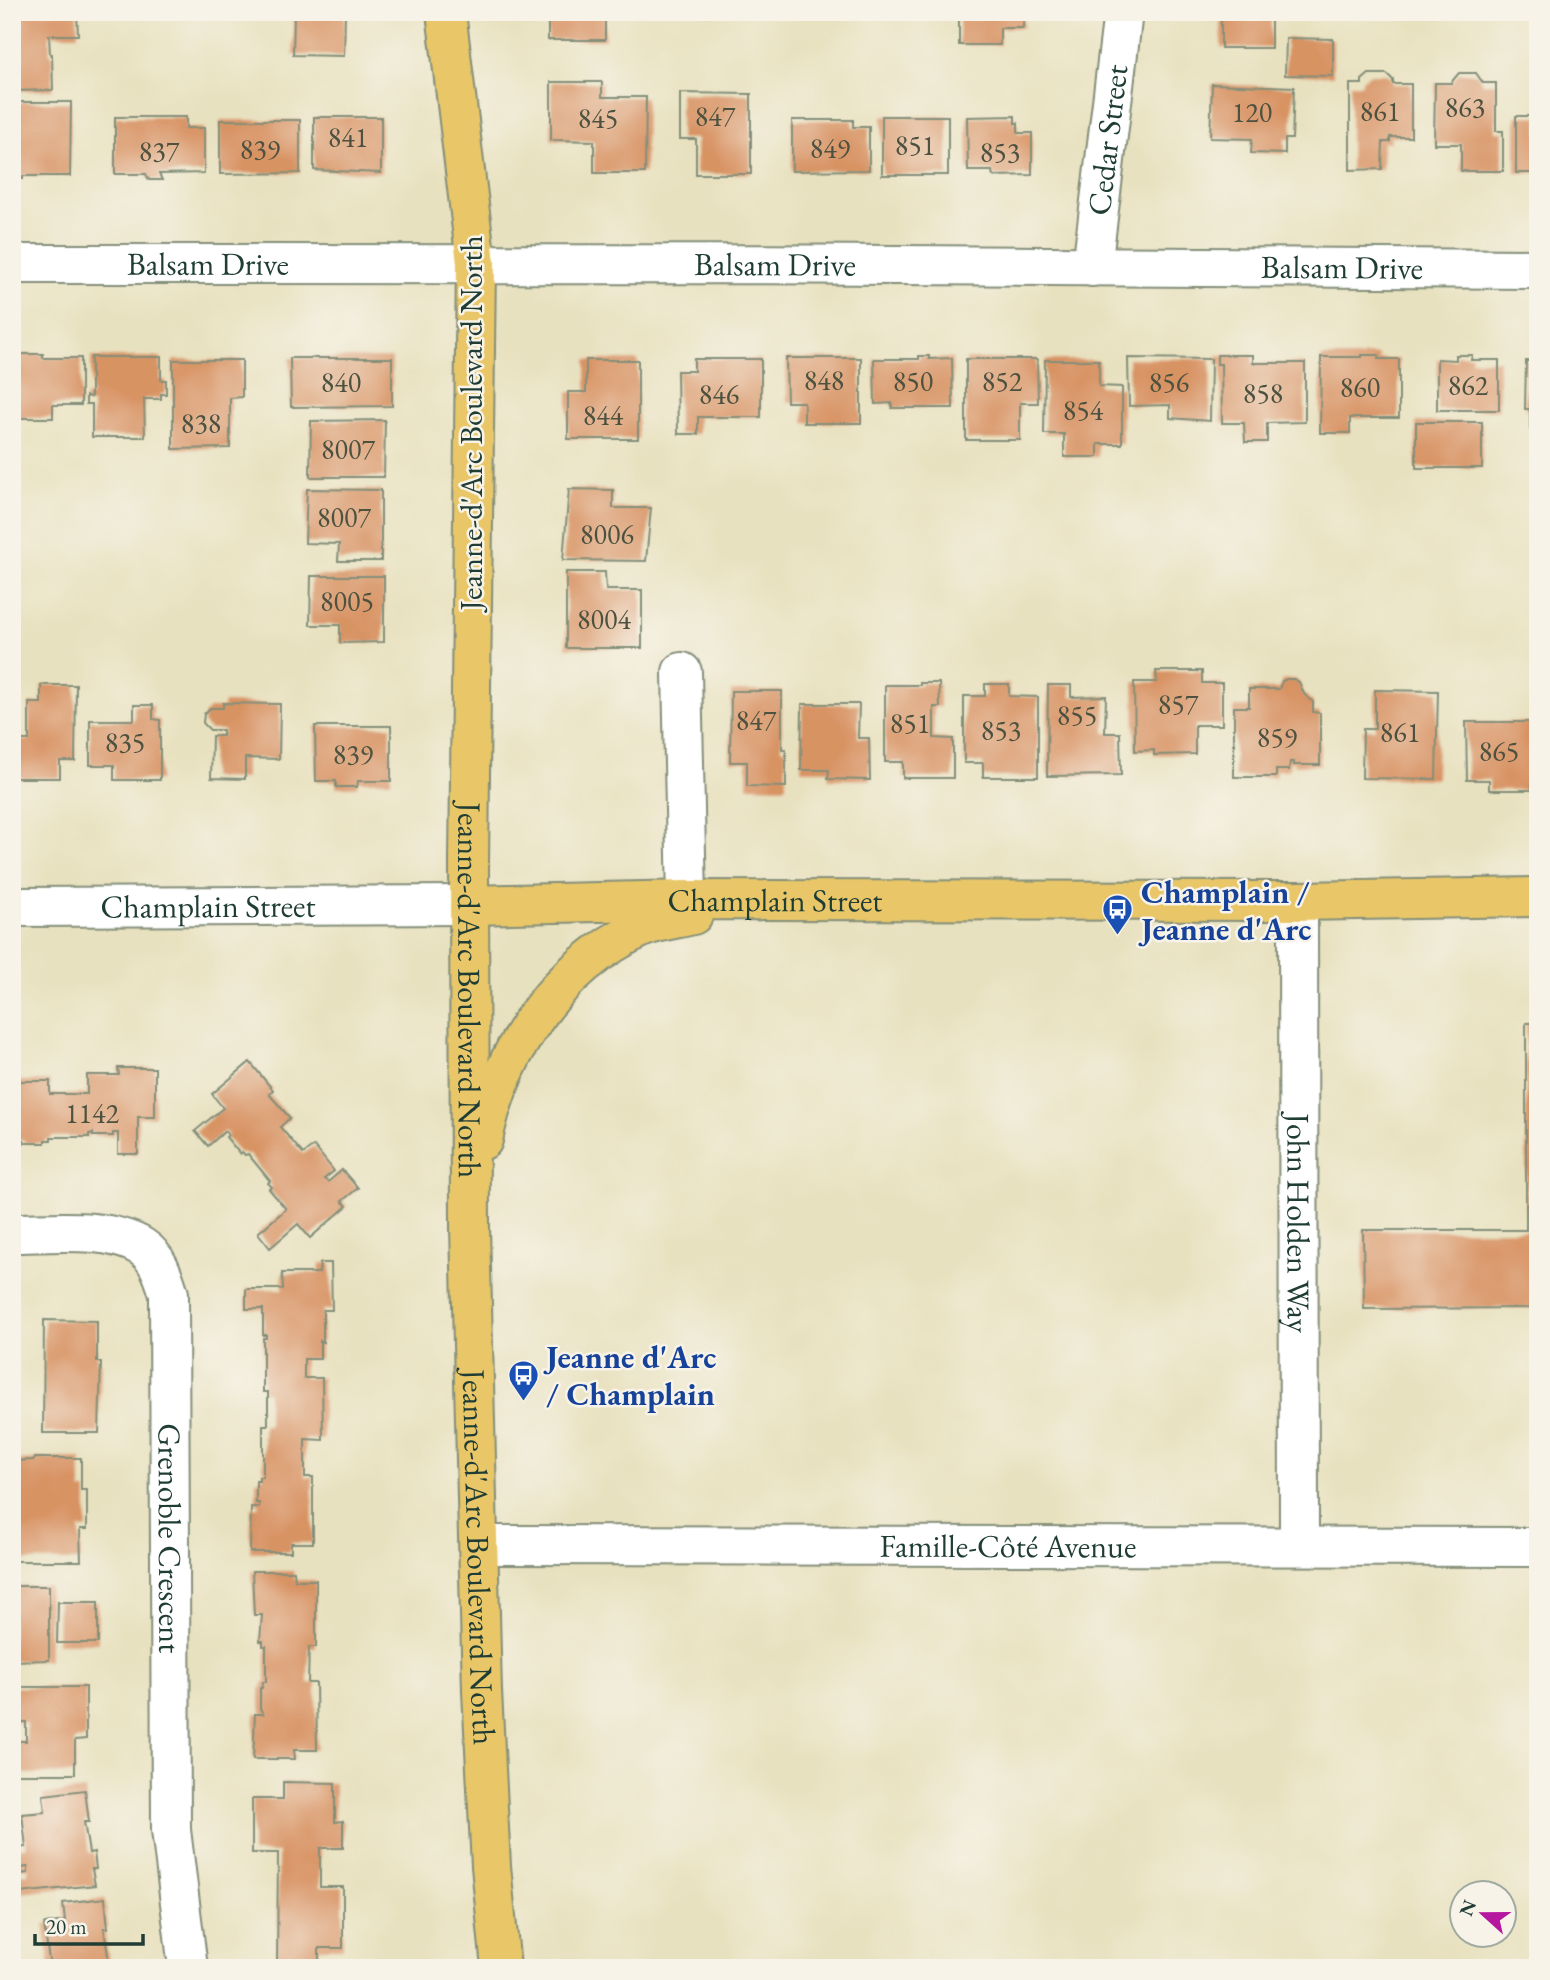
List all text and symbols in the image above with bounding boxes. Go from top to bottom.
street label: Cedar Street [1077,62,1137,218]
house number: 863 [1445,89,1485,125]
house number: 861 [1360,93,1400,129]
house number: 120 [1232,94,1272,130]
house number: 847 [695,98,736,134]
house number: 845 [578,100,618,136]
house number: 841 [328,119,368,155]
house number: 851 [895,127,935,163]
house number: 849 [810,130,850,166]
house number: 839 [240,131,280,167]
house number: 837 [139,133,180,169]
house number: 853 [980,134,1020,170]
street label: Jeanne-d'Arc Boulevard North [450,235,492,614]
street label: Balsam Drive [127,243,289,285]
street label: Balsam Drive [694,243,856,286]
street label: Balsam Drive [1261,246,1423,289]
house number: 848 [804,362,844,398]
house number: 850 [893,363,933,399]
house number: 852 [982,363,1023,399]
house number: 840 [321,364,361,400]
house number: 856 [1149,364,1189,400]
house number: 862 [1448,367,1489,403]
house number: 860 [1340,369,1380,405]
house number: 858 [1243,375,1283,411]
house number: 846 [699,376,739,412]
house number: 854 [1063,392,1104,428]
house number: 844 [583,397,624,433]
house number: 838 [181,405,221,441]
house number: 8007 [321,431,375,467]
house number: 8007 [317,499,371,535]
house number: 8006 [580,516,634,552]
house number: 8005 [320,583,374,619]
house number: 8004 [577,601,631,637]
house number: 857 [1158,686,1199,722]
house number: 855 [1057,697,1097,733]
house number: 847 [736,702,777,738]
house number: 851 [890,705,930,741]
house number: 853 [981,712,1021,748]
house number: 861 [1380,714,1420,750]
house number: 859 [1257,719,1297,755]
house number: 835 [105,724,145,760]
house number: 865 [1479,733,1519,769]
house number: 839 [333,736,373,772]
street label: Jeanne-d'Arc Boulevard North [448,799,491,1178]
place label: Champlain / Jeanne d'Arc [1138,871,1311,950]
street label: Champlain Street [667,879,883,921]
street label: Champlain Street [100,885,316,928]
bus stop icon: Champlain / Jeanne d'Arc [1101,893,1135,937]
house number: 1142 [65,1095,119,1131]
street label: John Holden Way [1277,1110,1320,1334]
place label: Jeanne d'Arc / Champlain [543,1336,716,1415]
bus stop icon: Jeanne d'Arc / Champlain [506,1358,540,1402]
street label: Jeanne-d'Arc Boulevard North [453,1366,506,1746]
street label: Grenoble Crescent [148,1423,191,1653]
street label: Famille-Côté Avenue [879,1525,1137,1567]
north arrow [1448,1878,1518,1948]
text: N [1453,1896,1482,1920]
scale bar [35,1903,144,1947]
text: 20 m [46,1913,87,1940]

